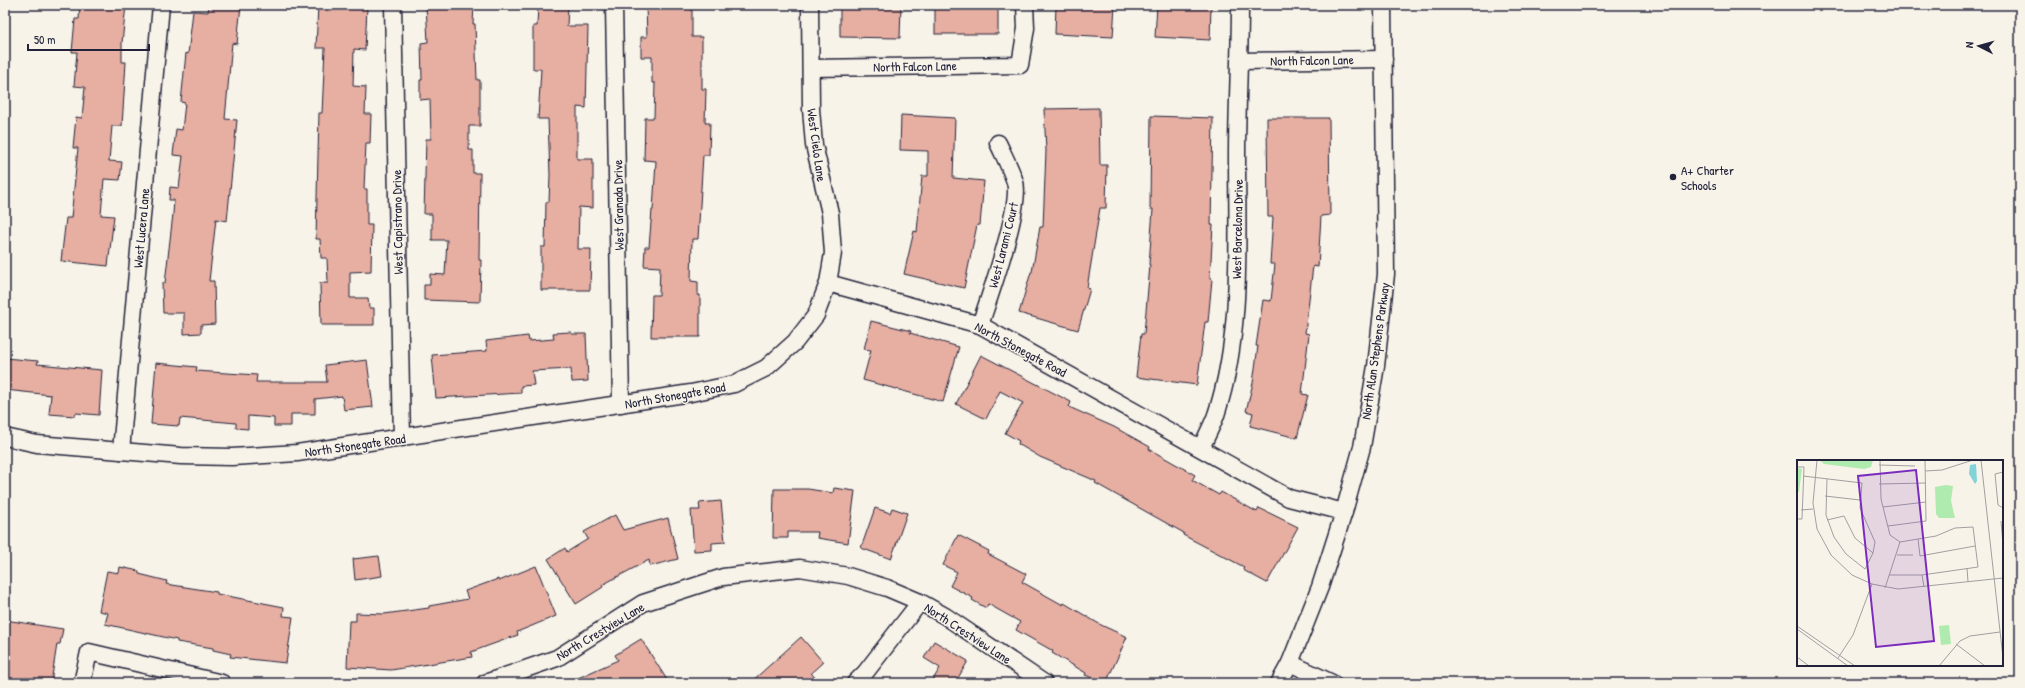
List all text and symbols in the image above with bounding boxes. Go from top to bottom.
scale bar [28,26,149,52]
north arrow [1959,26,1999,66]
text: 50 m [34,31,55,48]
text: N [1962,41,1976,49]
street label: North Falcon Lane [1270,50,1354,70]
street label: North Falcon Lane [873,56,957,76]
street label: West Cielo Lane [803,107,831,183]
street label: West Granada Drive [608,160,628,250]
place label: A+ Charter Schools [1681,161,1734,194]
street label: West Capistrano Drive [387,170,407,274]
marker: A+ Charter Schools [1668,172,1678,182]
street label: West Barcelona Drive [1227,179,1247,279]
street label: West Lucera Lane [129,187,153,269]
street label: West Larami Court [984,200,1022,290]
street label: North Alan Stephens Parkway [1356,281,1394,421]
street label: North Stonegate Road [972,317,1070,381]
street label: North Stonegate Road [623,377,727,413]
street label: North Stonegate Road [303,429,407,461]
inset map [1797,460,2003,666]
street label: North Crestview Lane [552,597,648,665]
street label: North Crestview Lane [921,598,1015,668]

